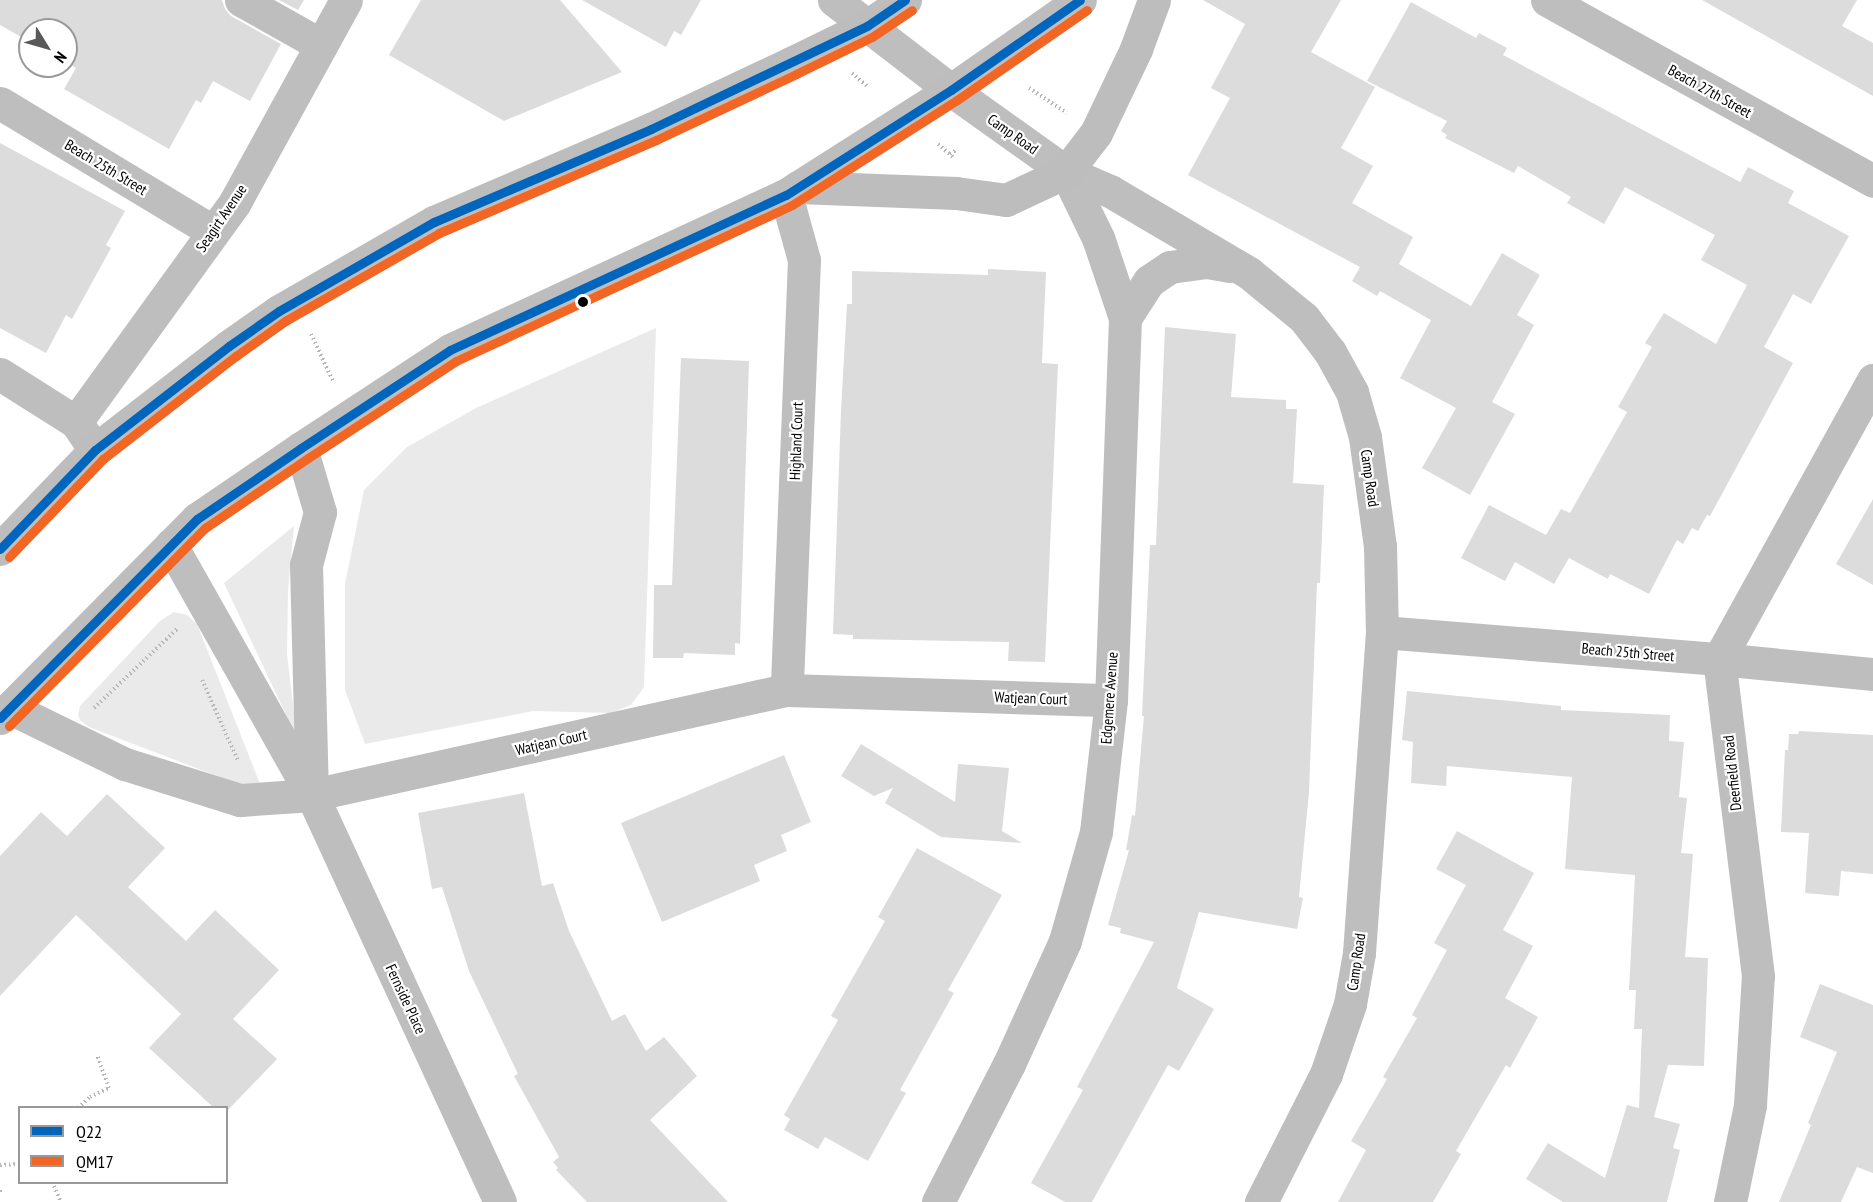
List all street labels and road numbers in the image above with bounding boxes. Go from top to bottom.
street label: Beach 27th Street [1665,61,1755,121]
street label: Camp Road [984,110,1042,158]
street label: Beach 25th Street [62,135,150,199]
street label: Seagirt Avenue [192,181,250,255]
street label: Highland Court [786,402,806,480]
street label: Camp Road [1357,448,1383,508]
street label: Beach 25th Street [1581,639,1675,665]
street label: Edgemere Avenue [1097,651,1121,745]
street label: Watjean Court [994,688,1068,708]
street label: Watjean Court [513,725,589,759]
street label: Deerfield Road [1719,734,1745,812]
street label: Camp Road [1343,932,1369,992]
street label: Fernside Place [382,961,430,1037]

